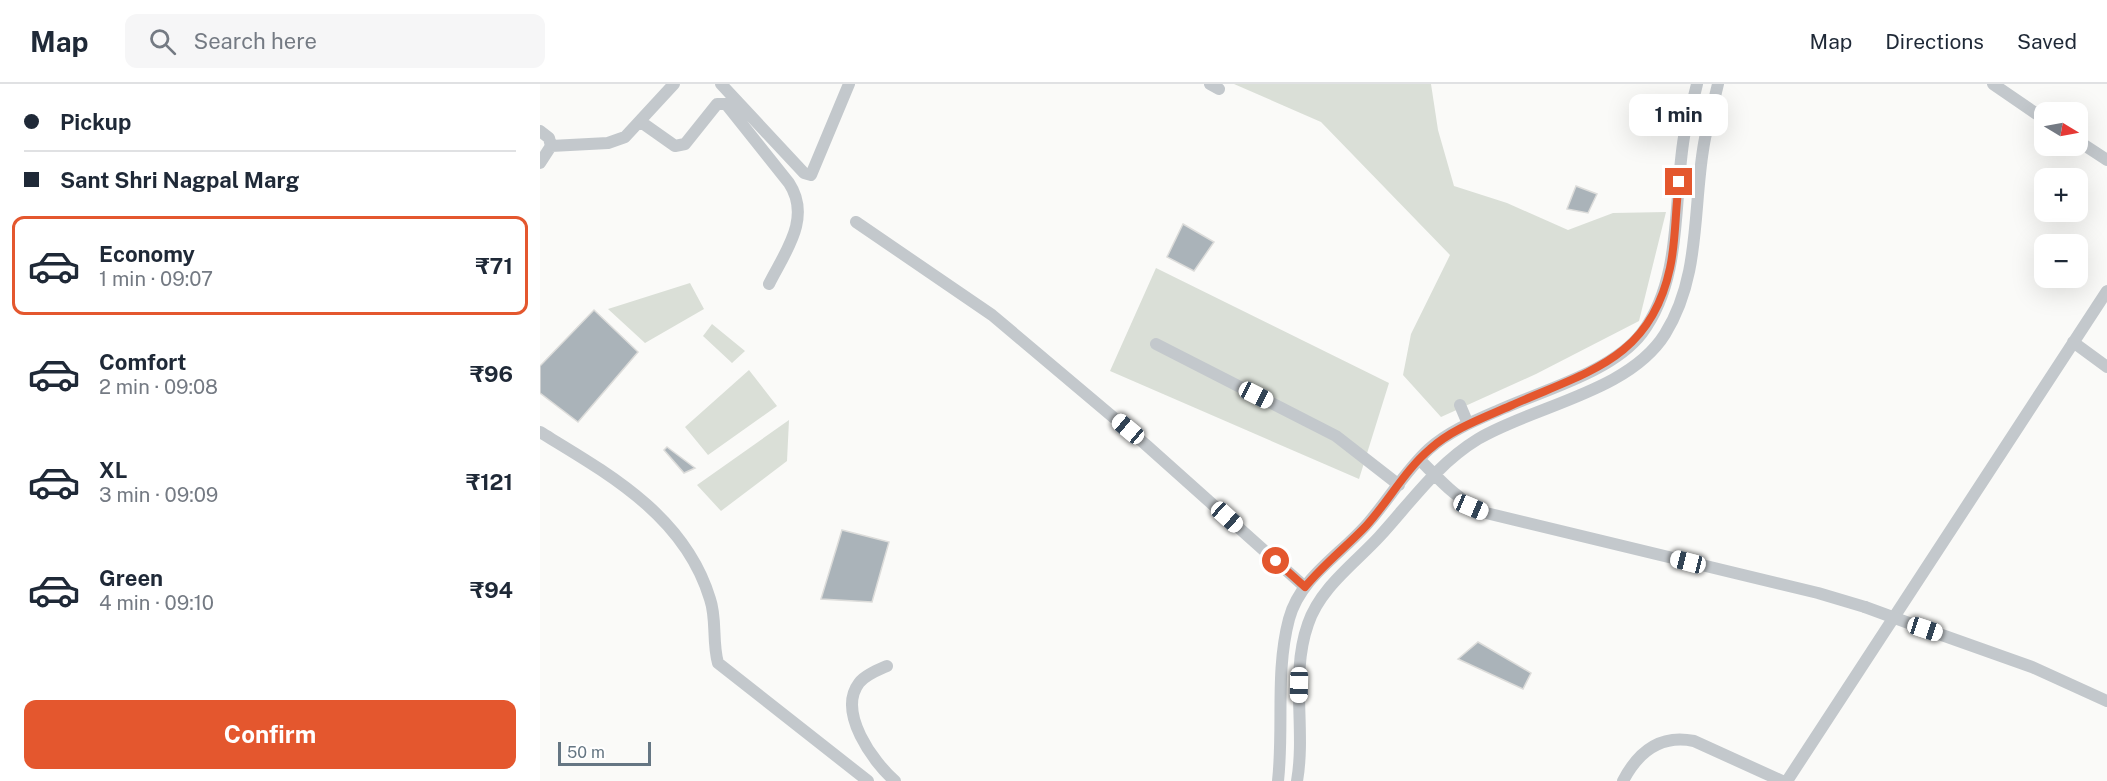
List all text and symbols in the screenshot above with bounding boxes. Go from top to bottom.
search box [125,14,545,68]
text: Map [30,25,89,58]
icon: search [146,25,179,58]
text: Search here [194,28,317,54]
text: Map [1810,29,1852,54]
text: Directions [1885,29,1984,54]
text: Saved [2017,29,2077,54]
callout: 1 min [1630,95,1728,137]
north arrow [2034,102,2088,156]
map controls [2034,102,2088,288]
text: 1 min [1654,103,1703,127]
text: Pickup [60,109,131,135]
text: Sant Shri Nagpal Marg [60,167,299,193]
route end [1665,168,1692,195]
button: + [2034,168,2088,222]
button: − [2034,234,2088,288]
icon: car [27,239,81,293]
text: Economy [99,241,195,267]
text: ₹71 [475,253,513,279]
text: 1 min · 09:07 [99,267,213,291]
icon: car [27,347,81,401]
text: Comfort [99,349,186,375]
text: ₹96 [470,361,513,387]
text: 2 min · 09:08 [99,375,218,399]
car [1236,379,1276,411]
car [1108,411,1148,447]
icon: car [27,455,81,509]
text: XL [99,457,127,483]
text: ₹121 [466,469,513,495]
text: 3 min · 09:09 [99,483,218,507]
car [1451,492,1491,522]
car [1208,498,1246,536]
route start [1262,547,1289,574]
car [1668,549,1708,575]
icon: car [27,563,81,617]
text: Green [99,565,163,591]
text: ₹94 [470,577,513,603]
text: 4 min · 09:10 [99,591,214,615]
car [1905,615,1945,643]
car [1290,667,1308,703]
button: Confirm [24,700,516,769]
scale bar [558,739,651,766]
text: 50 m [567,743,605,762]

